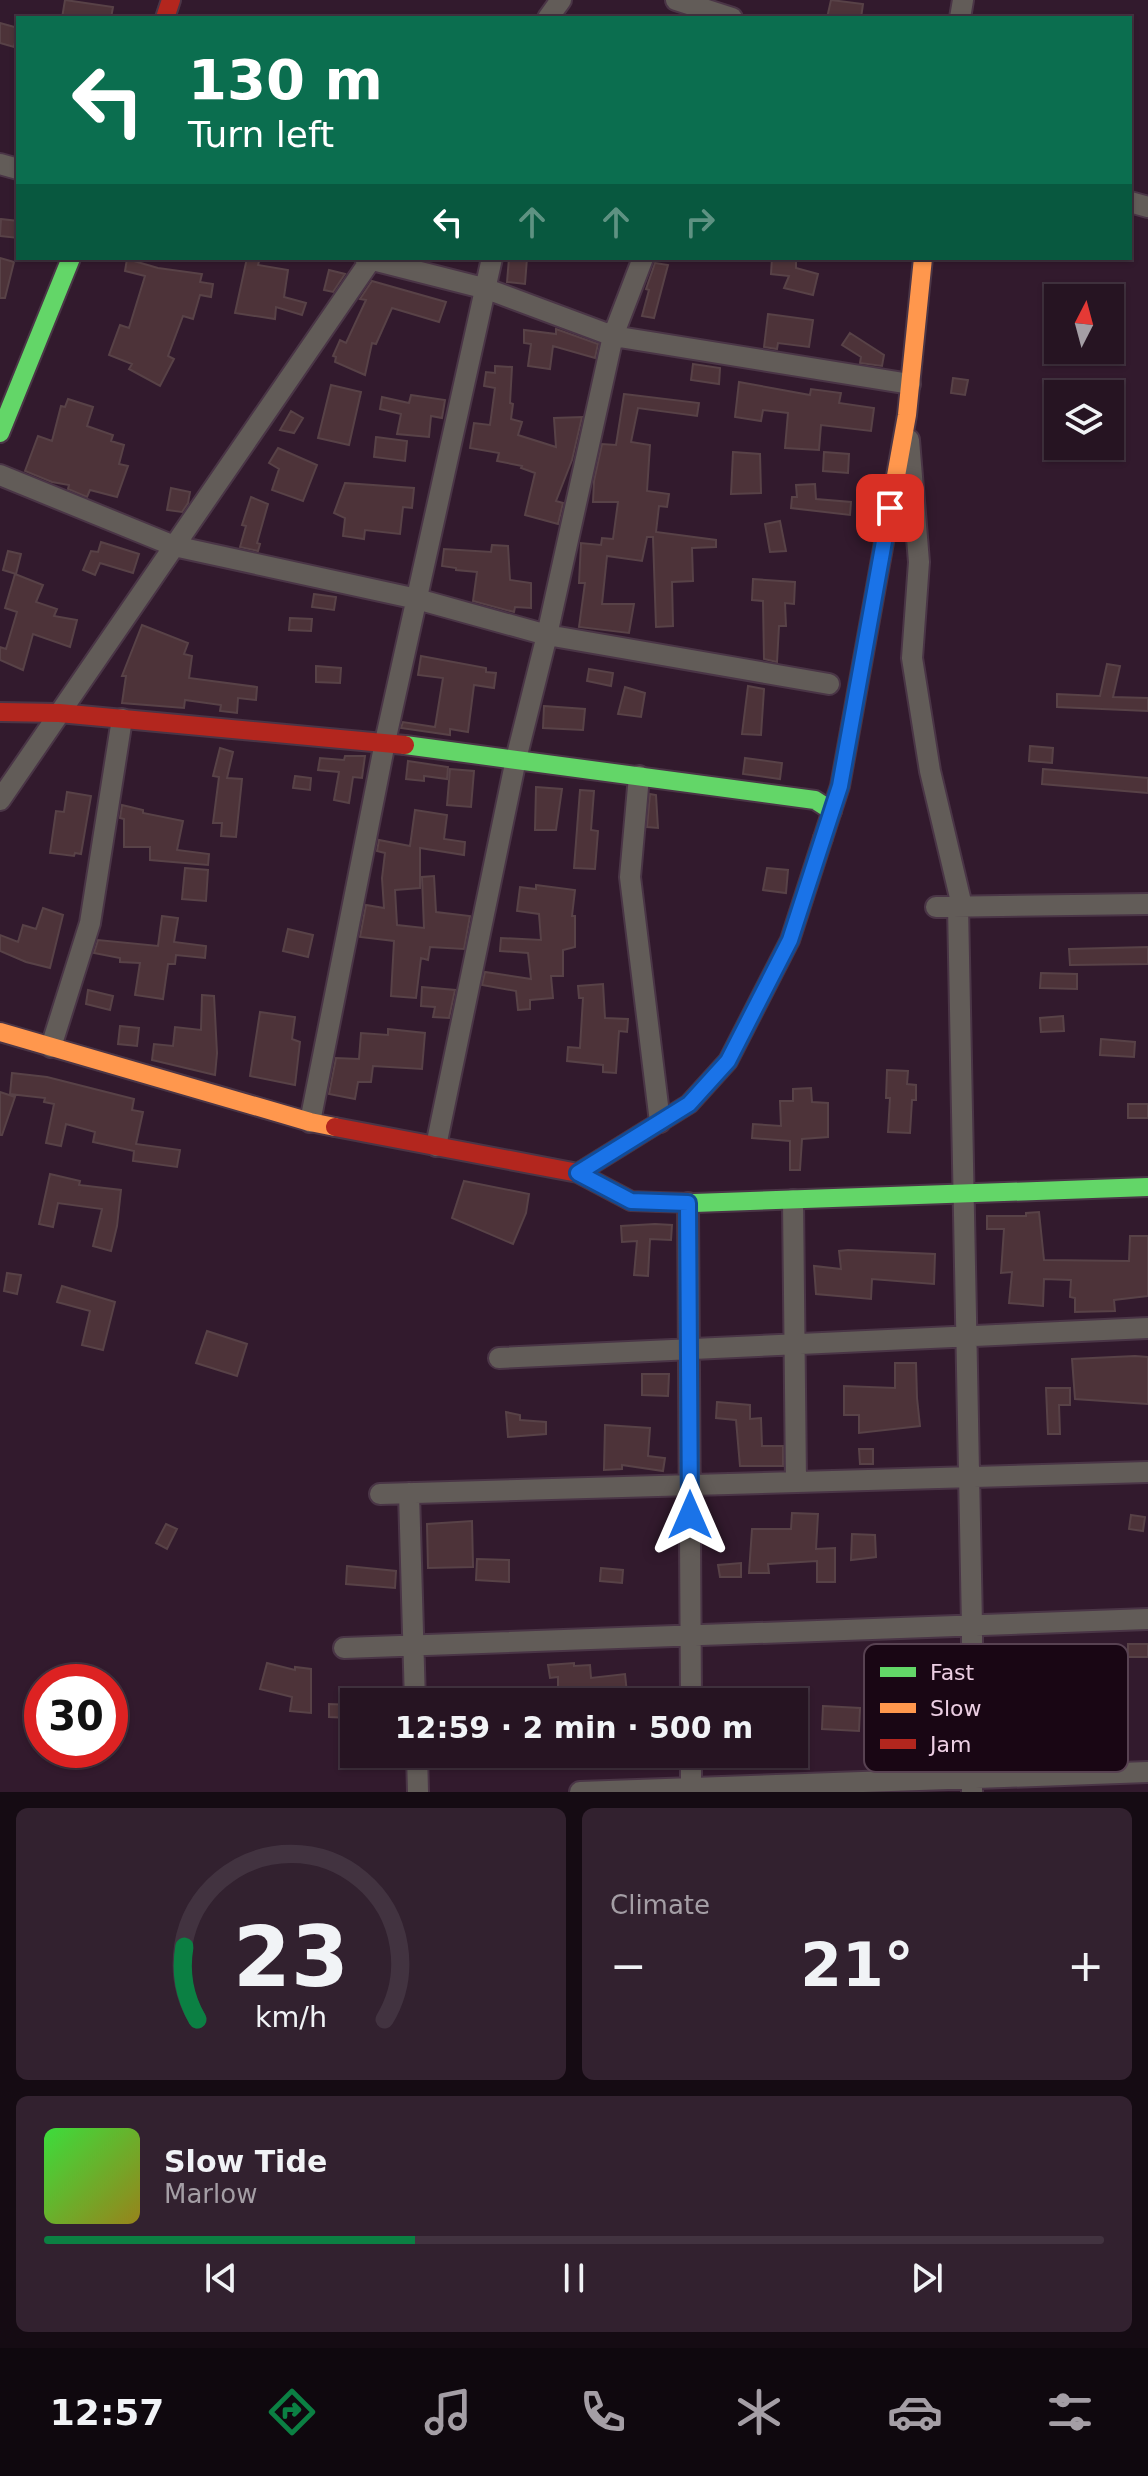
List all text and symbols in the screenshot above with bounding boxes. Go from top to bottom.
text: 130 m [188,47,383,112]
icon: left [56,48,160,152]
text: Turn left [188,114,334,155]
icon: left [426,200,470,244]
icon: ahead [510,200,554,244]
icon: ahead [594,200,638,244]
icon: right [678,200,722,244]
north arrow [1044,284,1124,364]
map controls [1044,284,1124,460]
button: layers [1044,380,1124,460]
pin [856,474,924,542]
icon: arrive [868,486,912,530]
position arrow [648,1473,732,1557]
legend [864,1644,1128,1772]
text: Fast [930,1660,975,1685]
speed limit sign: 30 [24,1664,128,1768]
text: Slow [930,1696,982,1721]
text: 12:59 · 2 min · 500 m [395,1710,753,1745]
text: Jam [928,1732,971,1757]
text: Climate [610,1890,710,1920]
text: 23 [233,1909,349,2006]
text: 21° [800,1930,914,2000]
text: − [610,1940,647,1991]
text: + [1067,1940,1104,1991]
text: km/h [255,2000,327,2034]
text: Slow Tide [164,2144,327,2179]
text: Marlow [164,2179,257,2209]
icon: previous [199,2256,243,2300]
icon: pause [552,2256,596,2300]
icon: next [905,2256,949,2300]
icon: directions [264,2384,320,2440]
icon: music [420,2384,476,2440]
icon: phone [575,2384,631,2440]
icon: climate [731,2384,787,2440]
icon: car [887,2384,943,2440]
icon: filters [1042,2384,1098,2440]
text: 12:57 [50,2392,164,2433]

